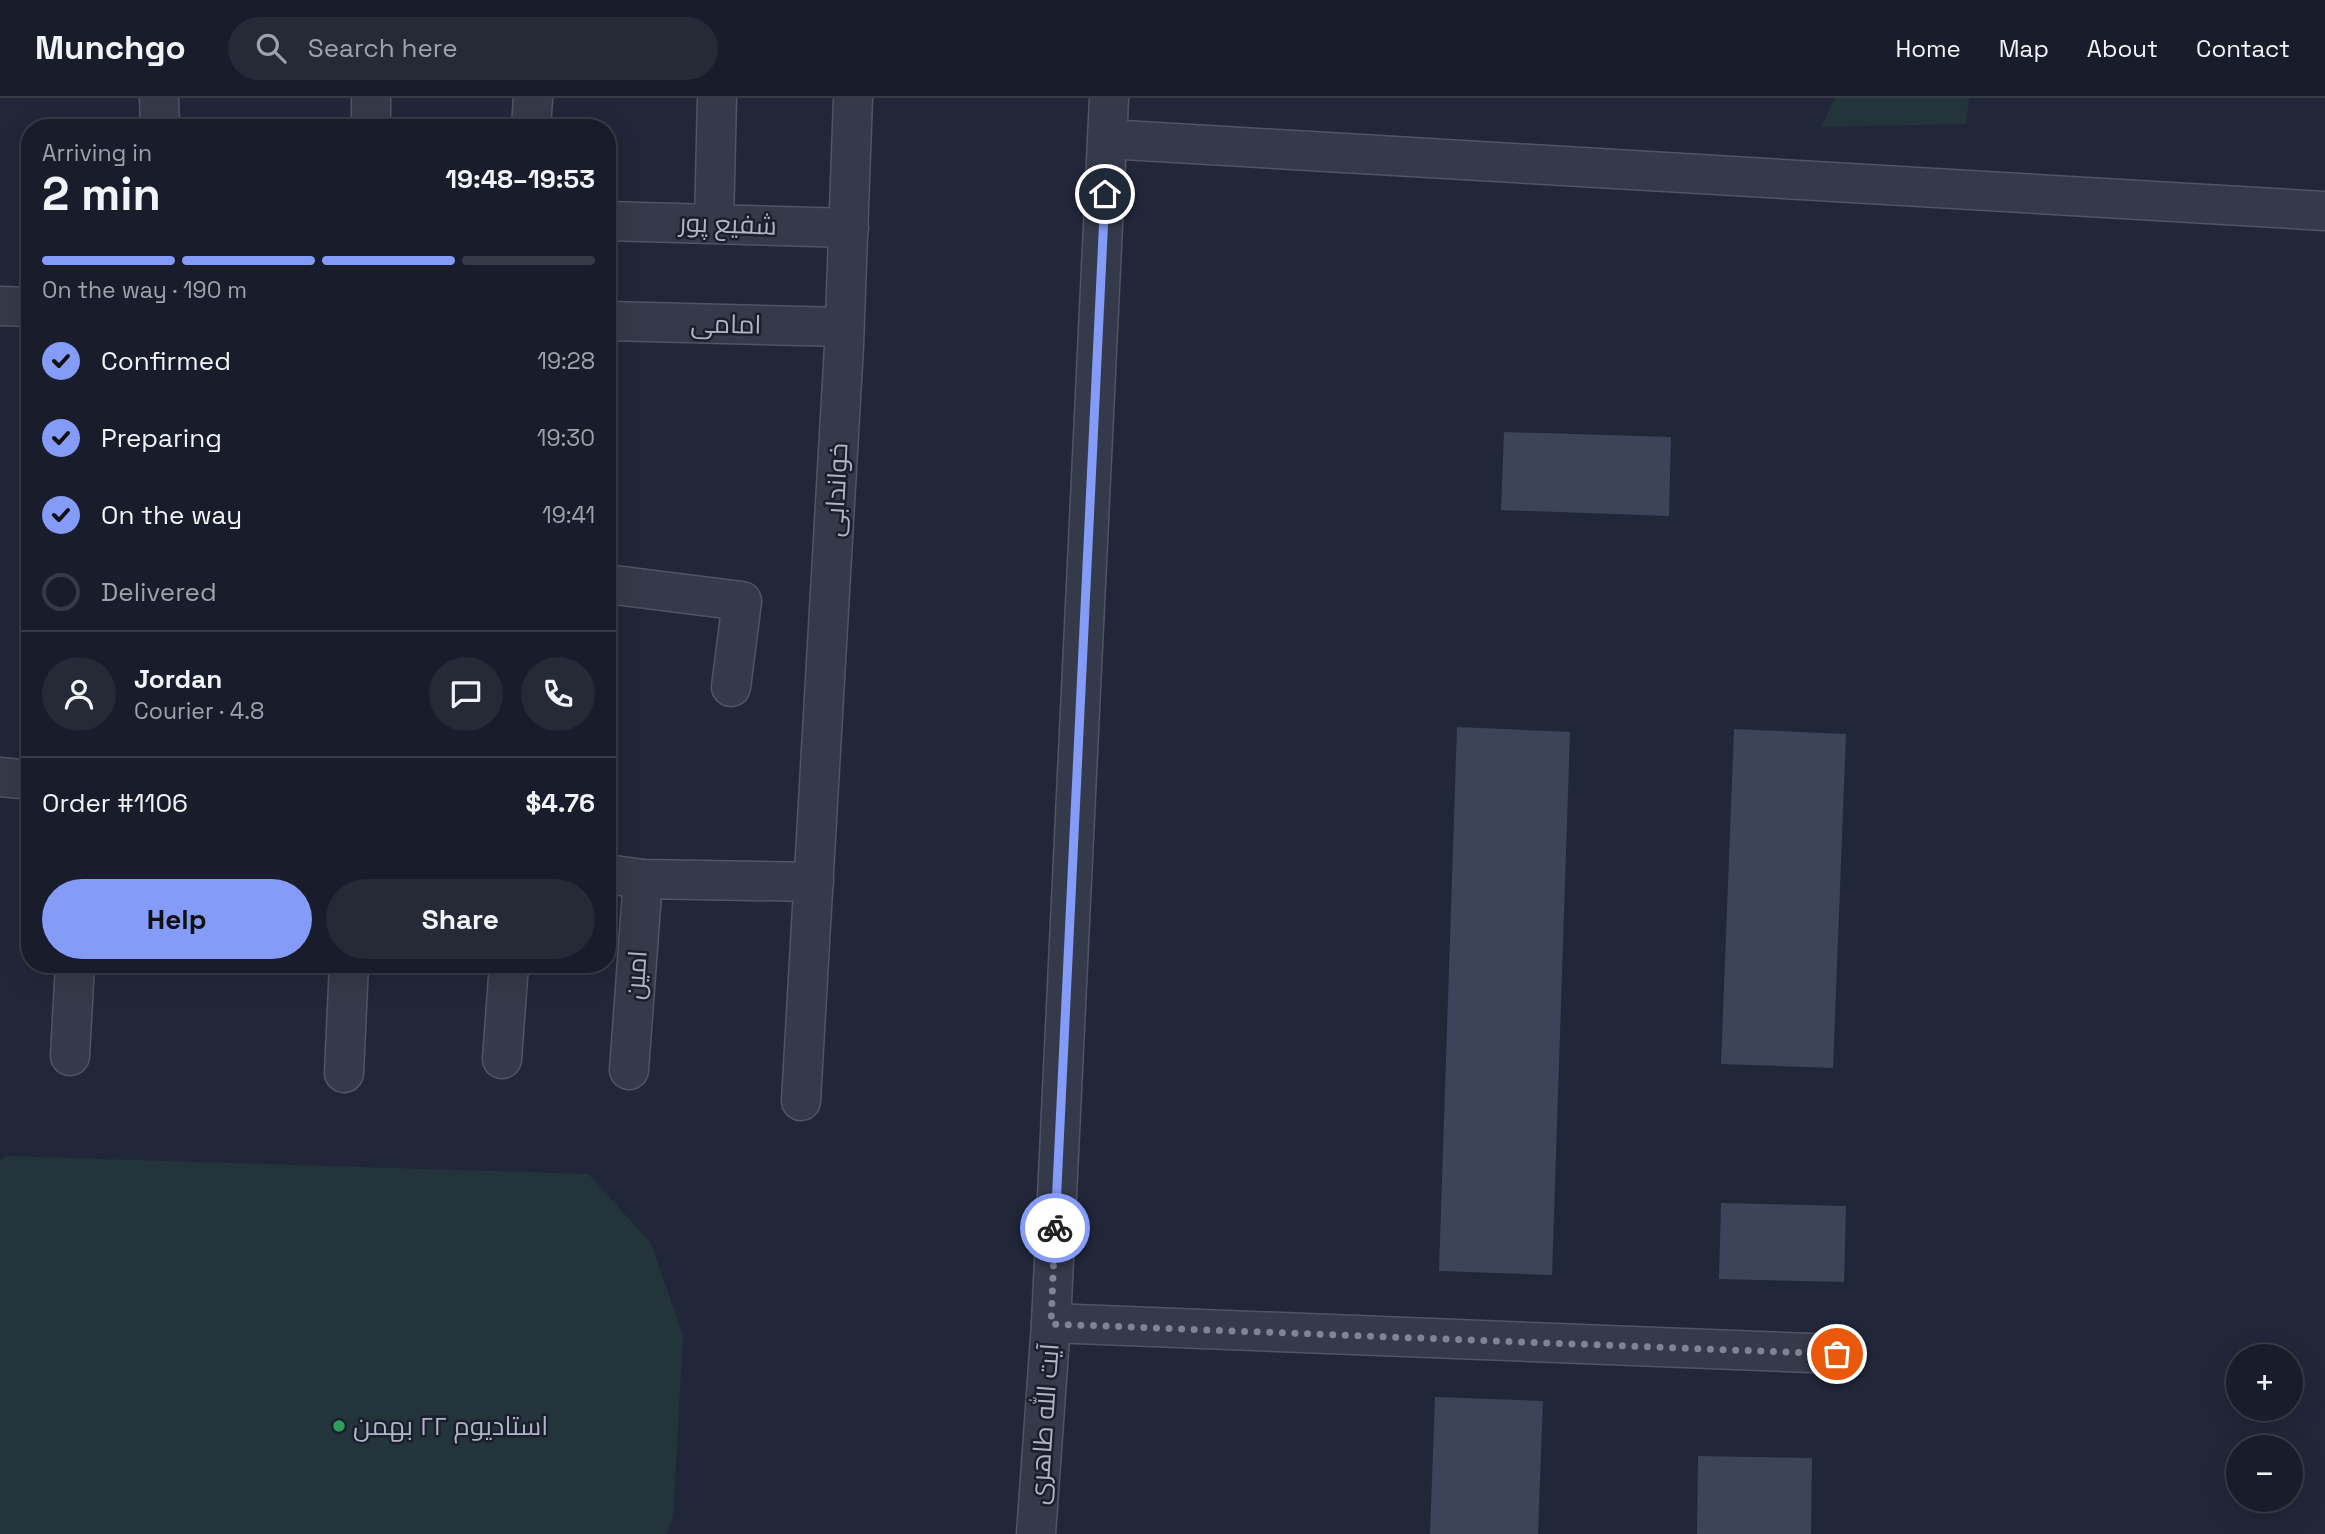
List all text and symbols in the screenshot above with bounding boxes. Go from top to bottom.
search box [228,17,718,80]
text: Munchgo [35,27,186,69]
icon: search [252,29,290,67]
text: Search here [308,31,458,65]
text: Home [1895,33,1961,64]
text: Map [1999,33,2049,64]
text: About [2087,33,2158,64]
text: Contact [2196,33,2290,64]
text: Arriving in [42,138,152,168]
text: 19:48–19:53 [445,162,595,196]
pin [1075,164,1135,224]
text: 2 min [42,165,161,223]
icon: home [1086,175,1124,213]
street label: شفیع پور [677,205,777,243]
text: On the way · 190 m [42,275,247,305]
street label: امامی [690,306,762,342]
icon: check [42,342,80,380]
text: Confirmed [101,344,231,378]
text: 19:28 [537,346,595,376]
icon: check [42,419,80,457]
text: Preparing [101,421,222,455]
text: 19:30 [537,423,595,453]
street label: خواندابی [817,442,855,538]
icon: check [42,496,80,534]
text: On the way [101,498,242,532]
text: 19:41 [542,500,595,530]
text: Delivered [101,575,217,609]
button: person [42,657,116,731]
button: chat [429,657,503,731]
button: phone [521,657,595,731]
text: Jordan [134,662,222,696]
text: Courier · 4.8 [134,696,264,726]
text: Order #1106 [42,786,188,820]
text: $4.76 [525,786,595,820]
button: Help [42,879,312,959]
button: Share [326,879,595,959]
street label: امین [617,949,655,1001]
courier [1020,1193,1090,1263]
icon: bike [1036,1209,1074,1247]
pin [1807,1324,1867,1384]
icon: bag [1818,1335,1856,1373]
street label: آیت الله طاهری [1021,1342,1067,1506]
map controls [2226,1344,2303,1512]
button: + [2226,1344,2303,1421]
place label: استادیوم ۲۲ بهمن [353,1409,548,1444]
marker: استادیوم ۲۲ بهمن [331,1418,347,1434]
button: − [2226,1435,2303,1512]

